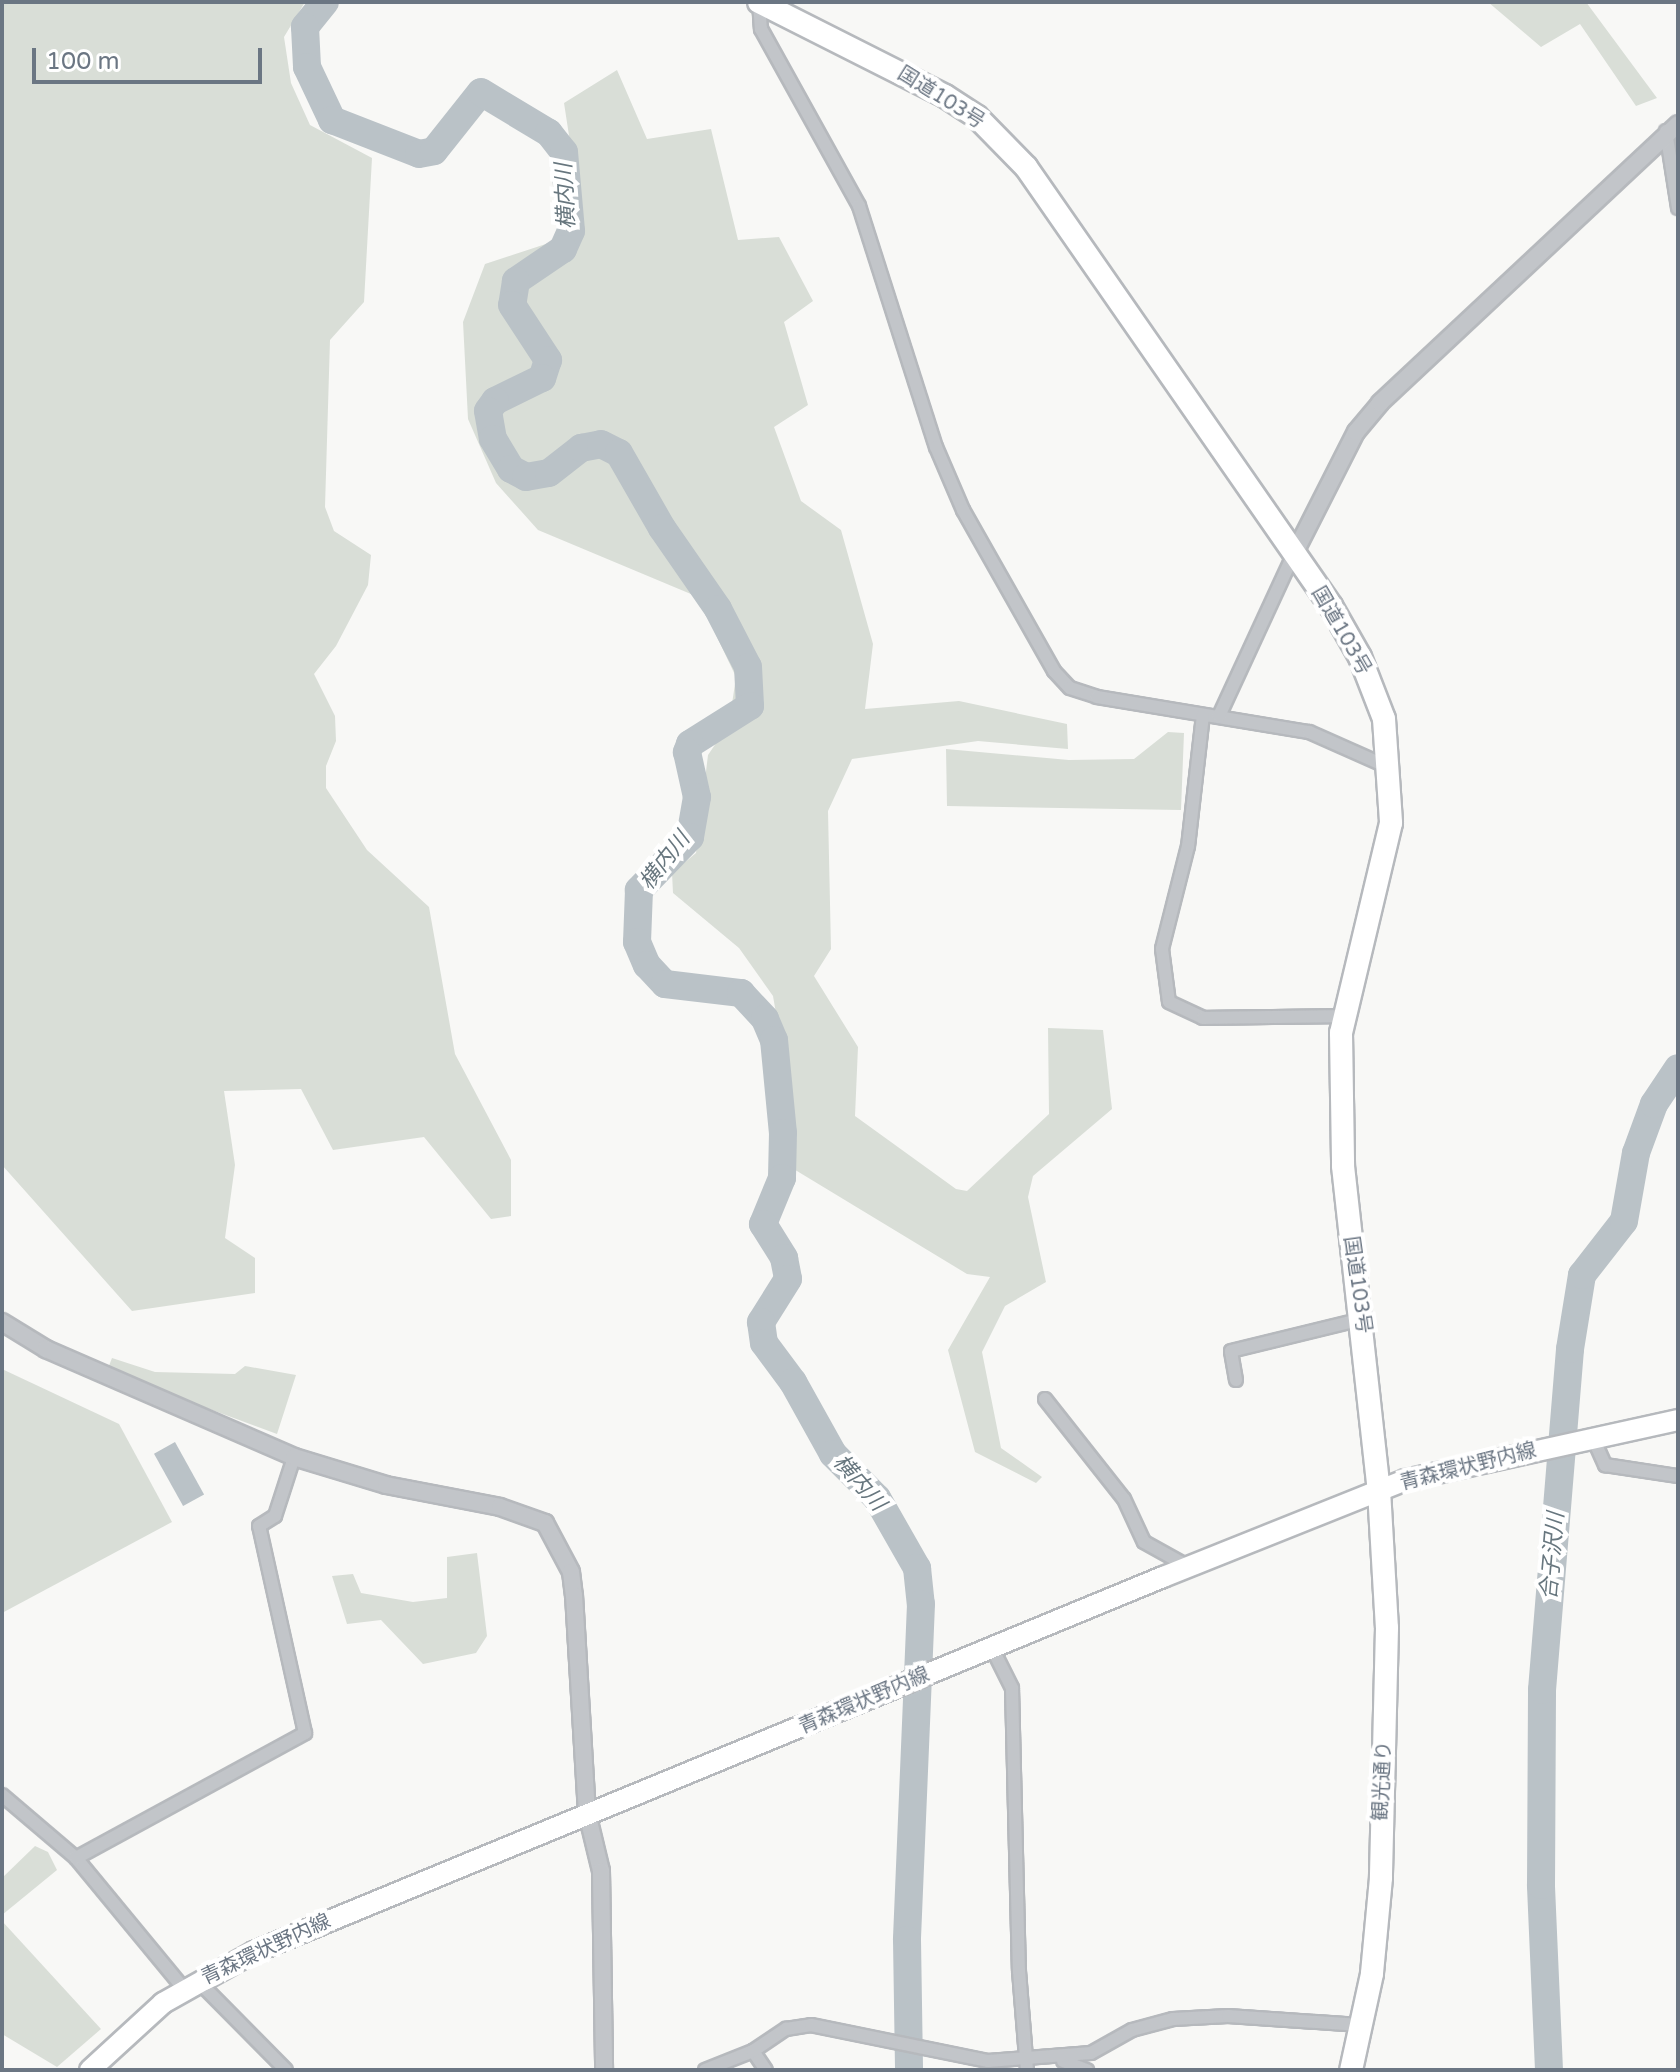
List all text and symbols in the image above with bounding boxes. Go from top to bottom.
scale bar [36,32,266,82]
text: 100 m [46,47,120,76]
street label: 国道103号 [893,62,989,134]
water label: 横内川 [551,162,581,230]
street label: 国道103号 [1306,583,1376,679]
water label: 横内川 [634,827,696,895]
street label: 国道103号 [1338,1235,1376,1335]
street label: 青森環状野内線 [1397,1438,1539,1496]
water label: 横内川 [827,1449,891,1517]
water label: 合子沢川 [1536,1511,1570,1601]
street label: 青森環状野内線 [795,1663,933,1739]
street label: 観光通り [1369,1740,1397,1822]
street label: 青森環状野内線 [197,1910,335,1990]

